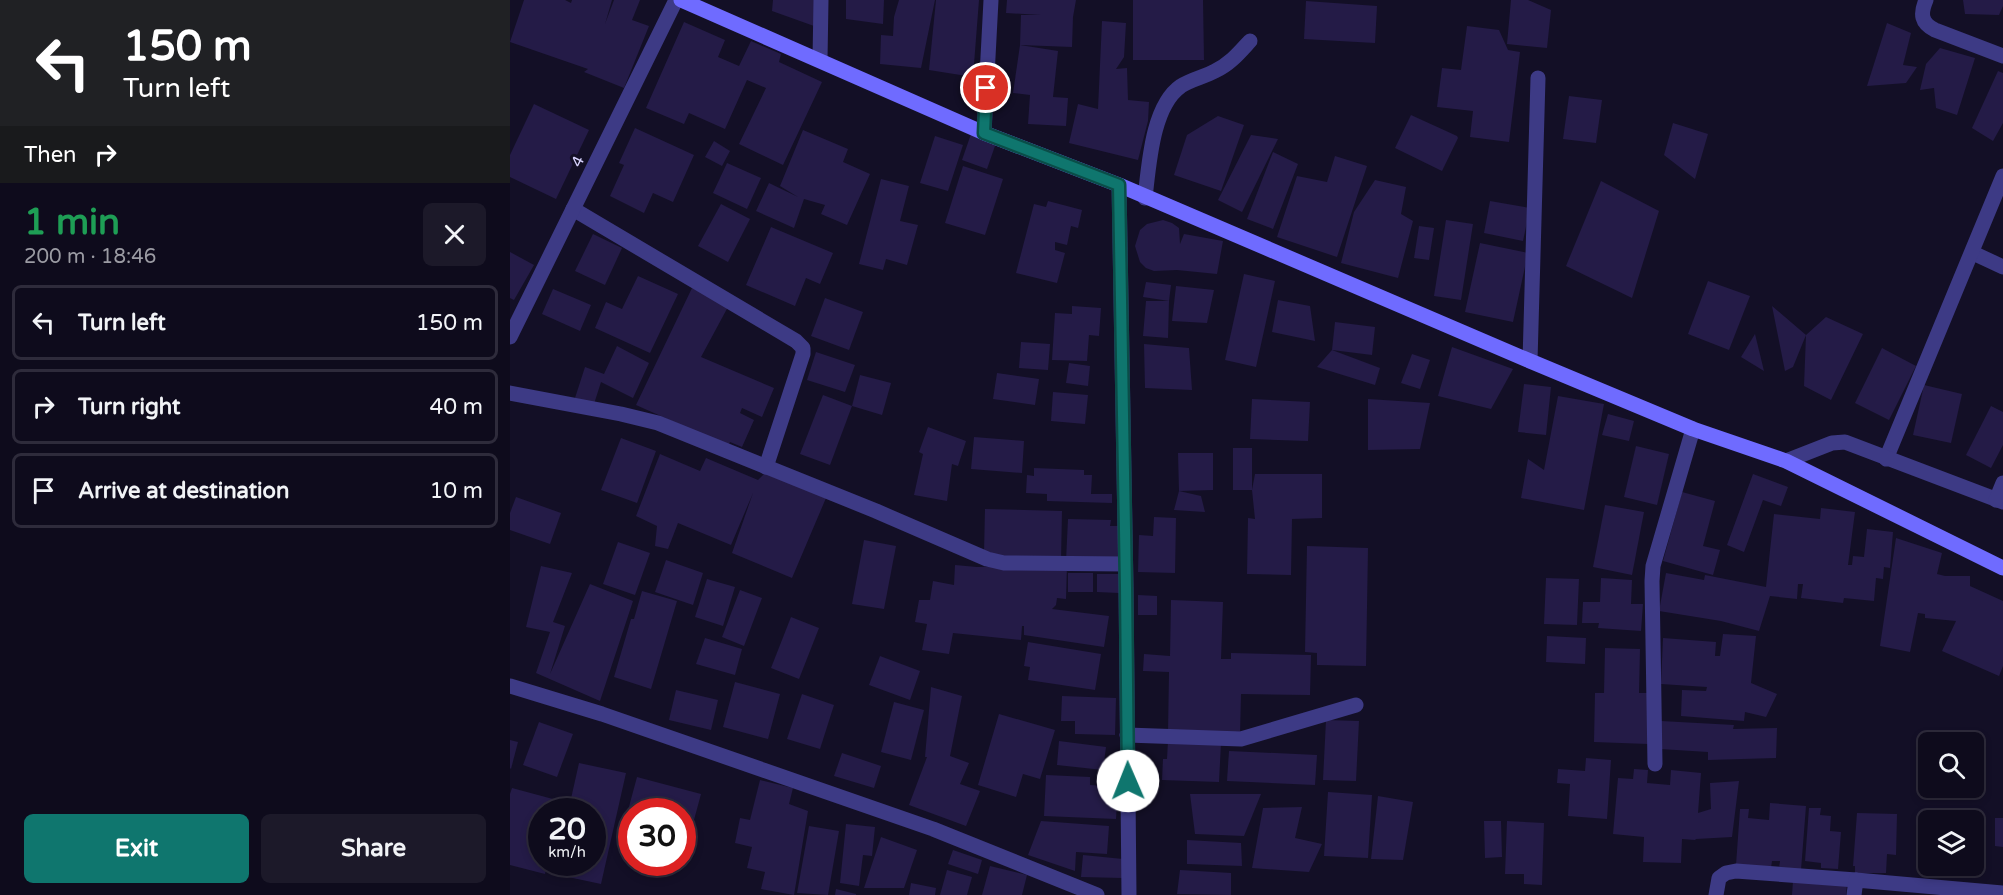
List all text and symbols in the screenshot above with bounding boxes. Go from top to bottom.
text: 150 m [123,21,252,72]
icon: left [24,24,102,102]
pin [960,62,1011,113]
icon: arrive [969,71,1002,104]
text: Turn left [123,72,230,105]
icon: right [89,138,122,171]
text: Then [24,142,77,168]
street label: 4 [567,153,589,170]
text: 1 min [24,201,120,244]
button: close [423,203,486,266]
text: 200 m · 18:46 [24,245,156,269]
icon: left [27,306,60,339]
text: Turn left [78,310,166,336]
text: 150 m [416,310,483,336]
icon: right [27,390,60,423]
text: Turn right [78,394,180,420]
text: 40 m [429,394,483,420]
icon: arrive [27,474,60,507]
text: Arrive at destination [78,478,289,504]
text: 10 m [429,478,483,504]
map controls [1918,732,1984,876]
button: search [1918,732,1984,798]
position arrow [1096,749,1160,813]
speed limit sign: 30 [618,798,696,876]
button: layers [1918,810,1984,876]
text: 20 [548,811,586,848]
button: Exit [24,814,249,883]
button: Share [261,814,486,883]
text: km/h [548,843,586,861]

